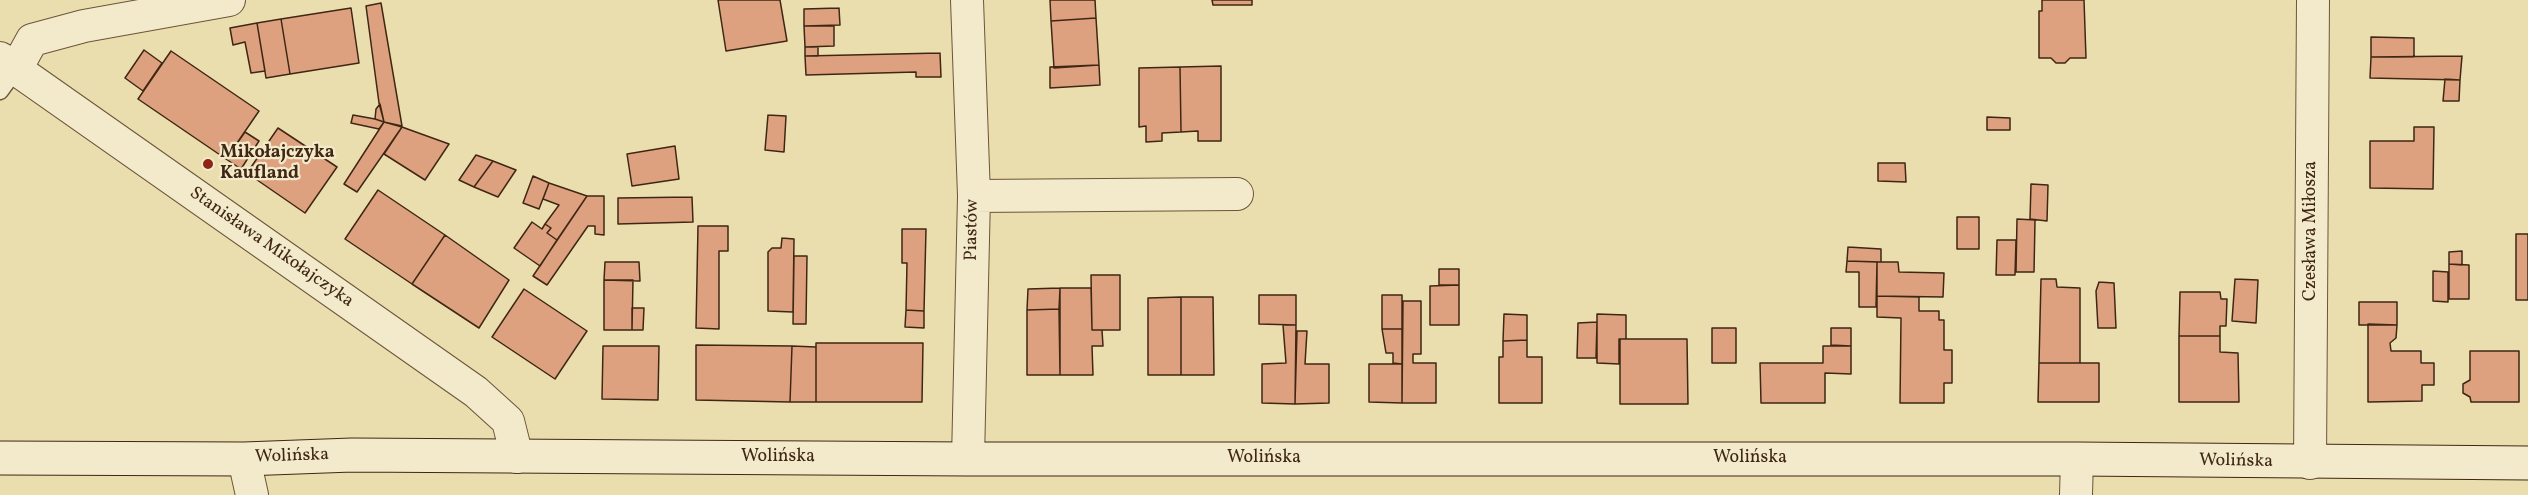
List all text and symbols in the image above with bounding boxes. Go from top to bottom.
place label: Mikołajczyka Kaufland [220,143,335,186]
marker: Mikołajczyka Kaufland [201,157,215,171]
street label: Czesława Miłosza [2301,161,2323,301]
street label: Stanisława Mikołajczyka [185,183,357,313]
street label: Piastów [962,199,984,261]
street label: Wolińska [255,445,329,469]
street label: Wolińska [741,447,815,469]
street label: Wolińska [1227,448,1301,470]
street label: Wolińska [1713,448,1787,470]
street label: Wolińska [2199,451,2273,473]

